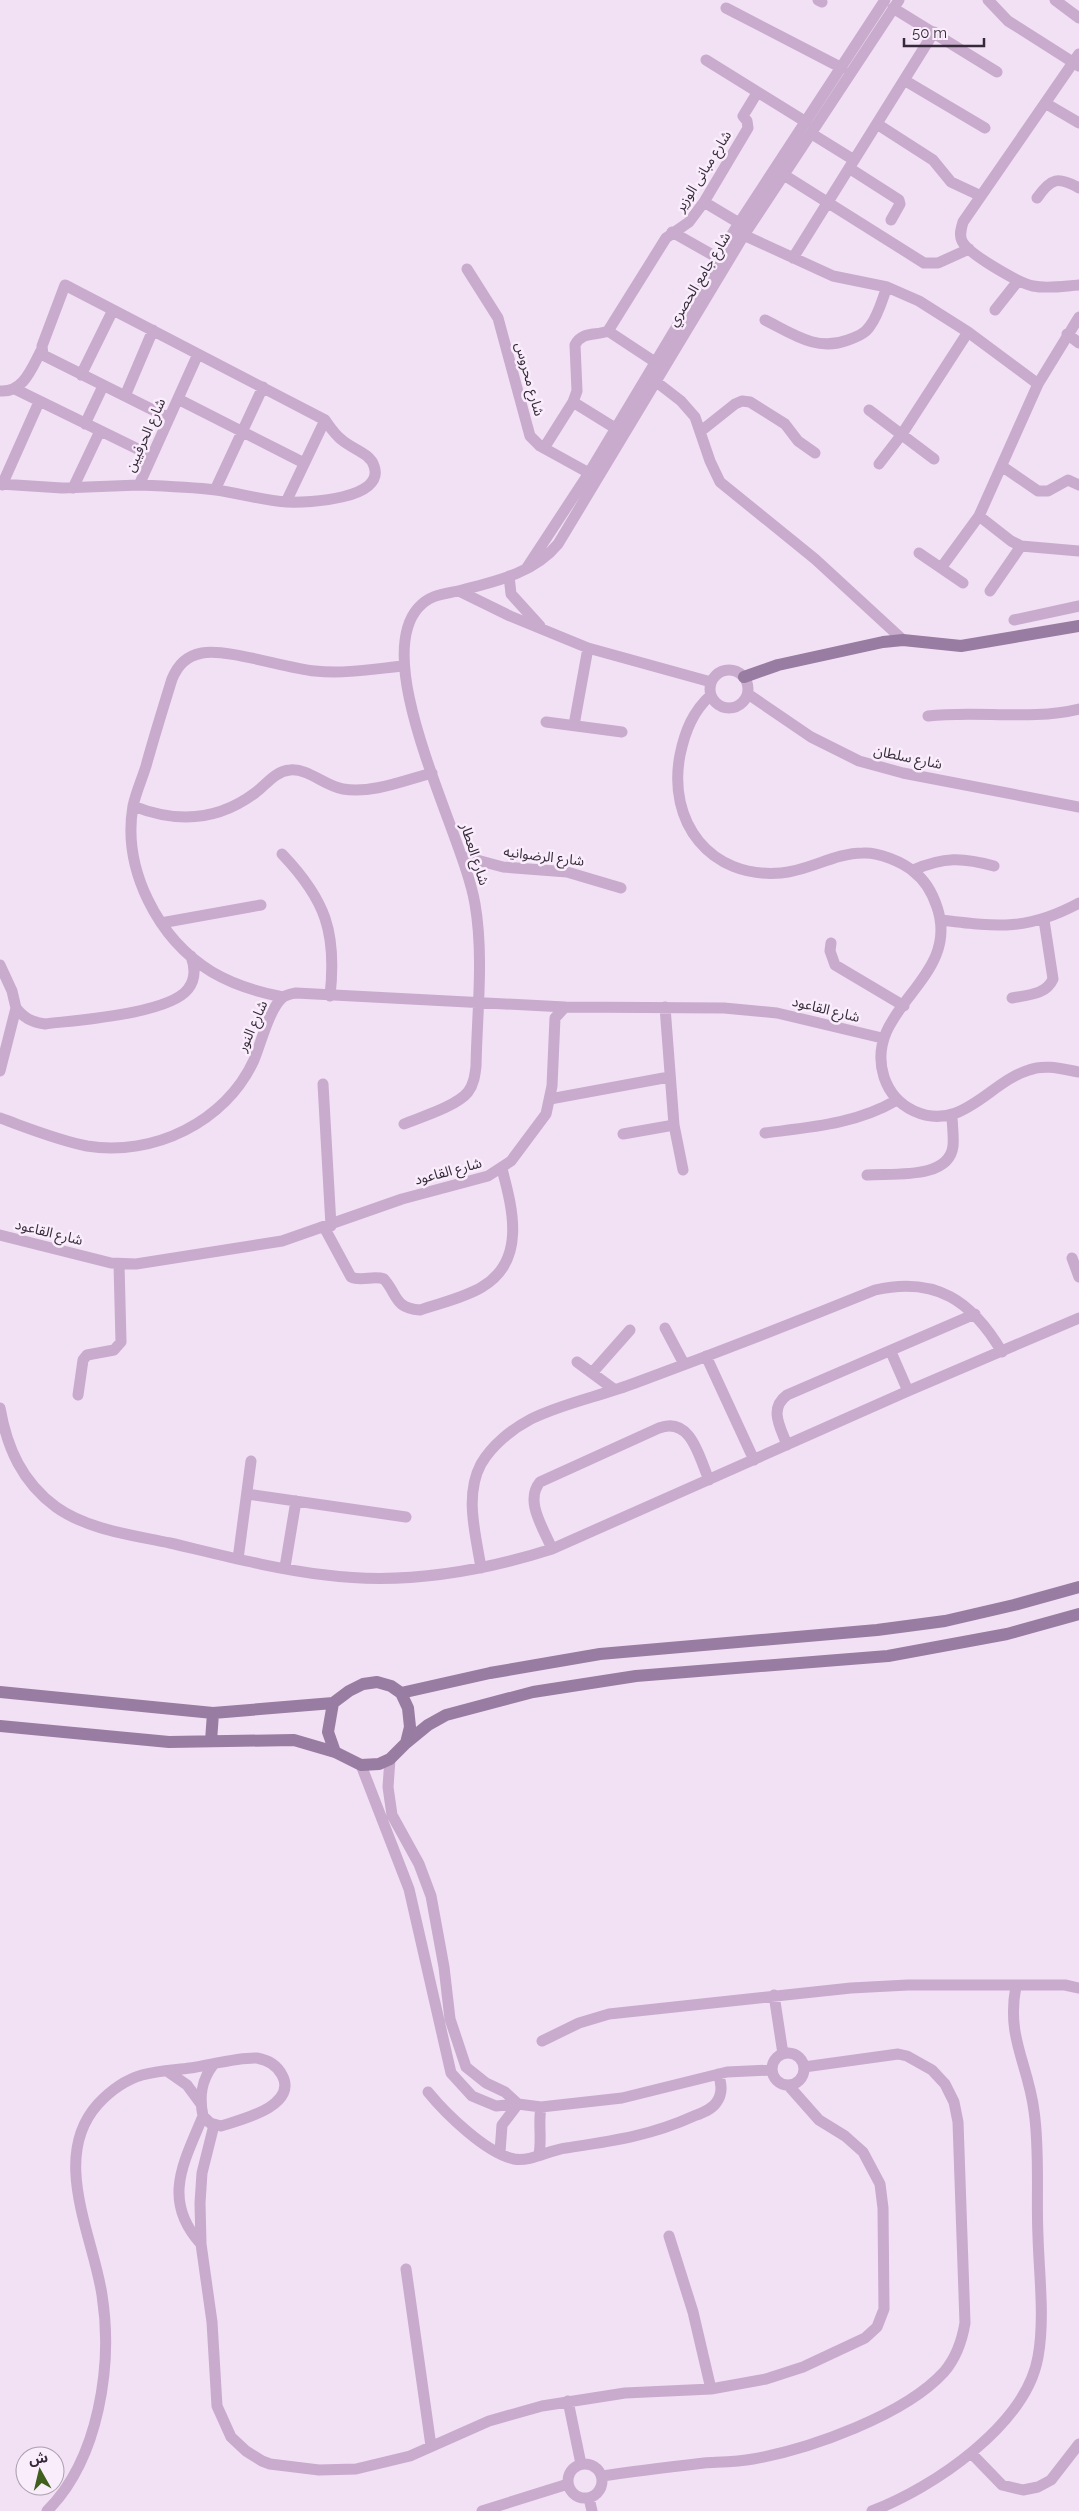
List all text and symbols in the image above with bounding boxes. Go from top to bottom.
scale bar [904,15,984,47]
text: 50 m [912,24,947,42]
street label: شارع مبانى الوزير [671,127,737,217]
street label: شارع جامع الحصري [665,229,736,331]
street label: شارع محروس [510,340,548,419]
street label: شارع الحرفيين [122,396,171,475]
street label: شارع سلطان [872,742,944,775]
street label: شارع العطار [454,820,493,888]
street label: شارع الرضوانيه [502,843,585,872]
street label: شارع القاعود [790,993,862,1028]
street label: شارع النور [233,998,273,1056]
street label: شارع القاعود [413,1154,484,1191]
street label: شارع القاعود [13,1216,85,1251]
north arrow [15,2446,65,2496]
text: ش [28,2449,49,2467]

